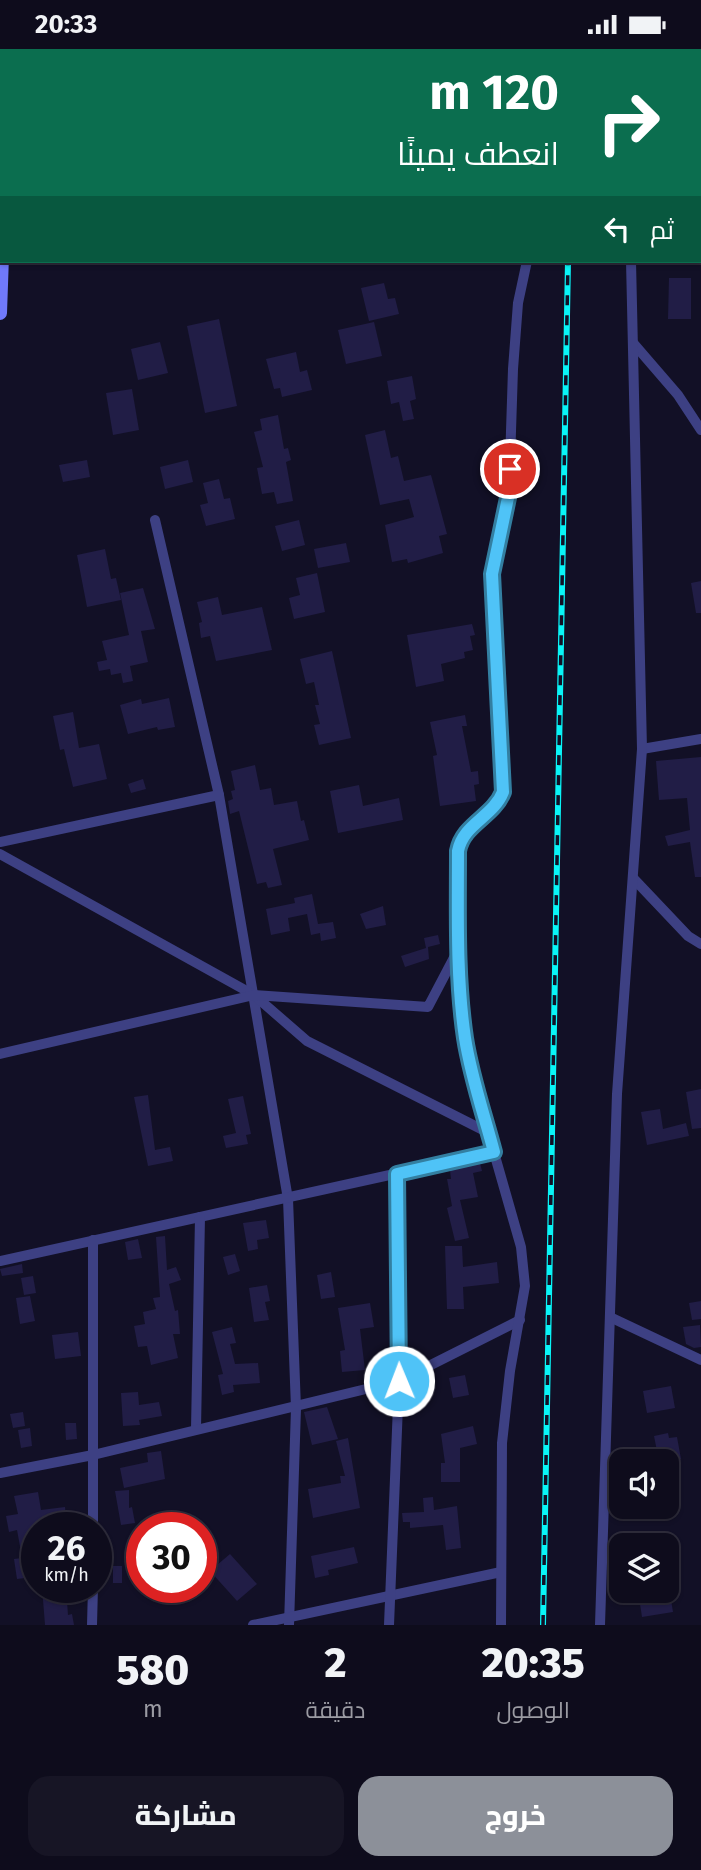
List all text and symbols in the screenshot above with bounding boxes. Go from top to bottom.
text: 20:33 [35,9,97,40]
text: 120 m [429,63,559,122]
icon: right [583,77,674,168]
text: انعطف يمينًا [397,135,559,173]
icon: left [598,210,636,248]
text: ثم [650,215,674,246]
pin [480,439,540,499]
icon: arrive [491,450,529,488]
position arrow [362,1344,436,1418]
map controls [609,1449,679,1603]
button: sound [609,1449,679,1519]
speed limit sign: 30 [126,1512,217,1603]
text: 26 [48,1527,85,1569]
button: layers [609,1533,679,1603]
text: km/h [44,1564,89,1586]
text: 2 [324,1638,346,1688]
text: 20:35 [482,1638,585,1688]
text: 580 [116,1645,189,1695]
text: m [143,1695,163,1723]
text: دقيقة [306,1696,365,1724]
text: الوصول [497,1696,570,1724]
button: مشاركة [28,1776,344,1856]
button: خروج [358,1776,673,1856]

